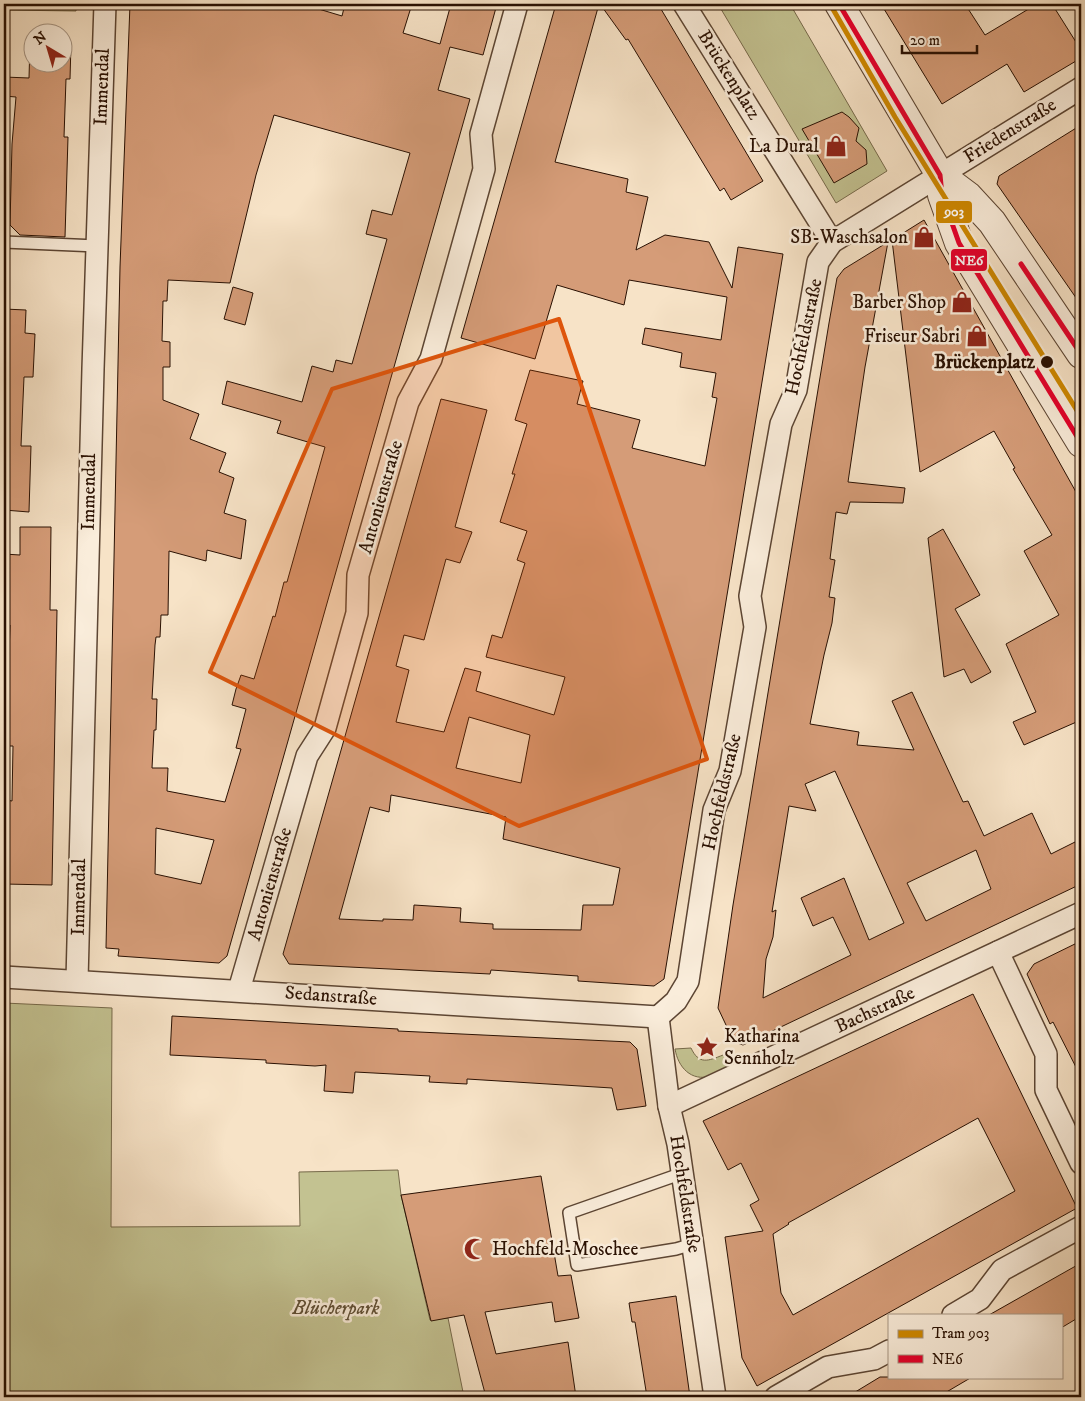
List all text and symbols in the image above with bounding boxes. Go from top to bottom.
north arrow [22,22,72,72]
scale bar [902,22,978,54]
street label: Brückenplatz [693,26,765,124]
text: N [31,28,51,49]
text: 20 m [910,31,940,50]
street label: Immendal [89,48,115,126]
street label: Friedenstraße [959,93,1061,169]
shop icon: La Dural [823,133,849,159]
place label: La Dural [749,135,819,158]
line badge: 903 [935,200,973,224]
text: 903 [943,203,964,221]
shop icon: SB-Waschsalon [911,224,937,250]
place label: SB-Waschsalon [790,226,908,249]
line badge: NE6 [950,248,988,272]
text: NE6 [955,252,984,270]
street label: Hochfeldstraße [780,276,828,398]
shop icon: Barber Shop [949,289,975,315]
place label: Barber Shop [852,291,946,314]
shop icon: Friseur Sabri [964,323,990,349]
place label: Friseur Sabri [864,325,960,348]
place label: Brückenplatz [934,351,1036,374]
marker: Brückenplatz [1039,354,1055,370]
street label: Antonienstraße [354,438,408,556]
street label: Immendal [77,453,101,531]
street label: Hochfeldstraße [697,731,747,853]
street label: Antonienstraße [243,825,297,943]
street label: Immendal [67,858,91,936]
street label: Sedanstraße [284,981,378,1011]
street label: Bachstraße [832,982,919,1038]
place label: Katharina Sennholz [724,1025,800,1070]
place icon: Katharina Sennholz [694,1034,720,1060]
street label: Hochfeldstraße [664,1133,706,1255]
mosque icon: Hochfeld-Moschee [462,1236,488,1262]
place label: Hochfeld-Moschee [492,1238,638,1261]
park label: Blücherpark [291,1297,380,1321]
legend [888,1314,1062,1378]
text: Tram 903 [932,1324,989,1343]
text: NE6 [932,1350,964,1369]

